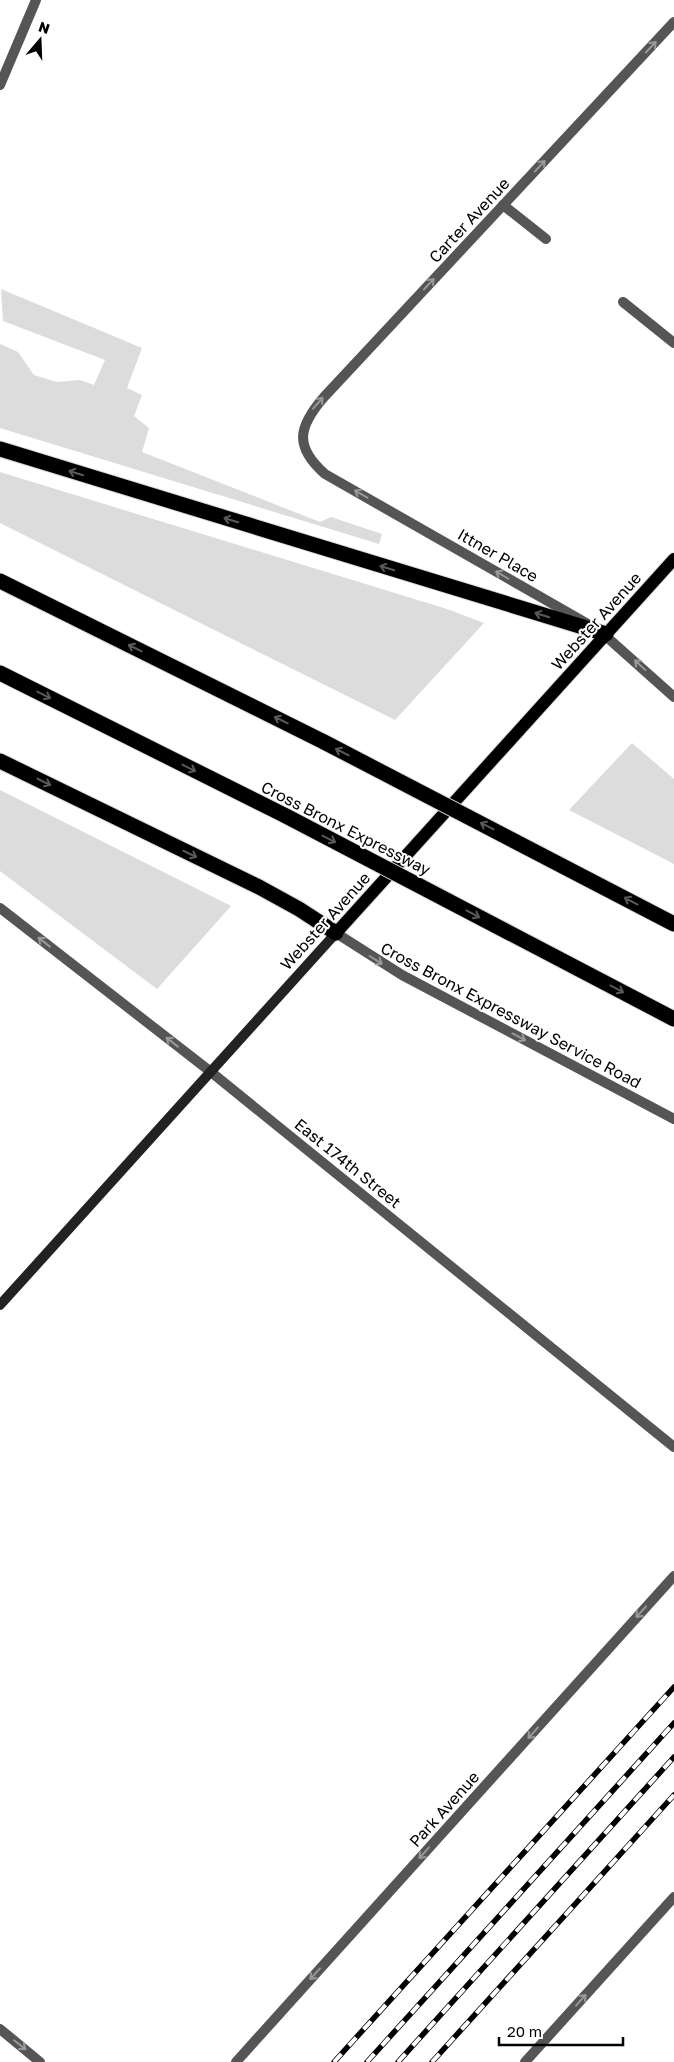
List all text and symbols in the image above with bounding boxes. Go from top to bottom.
north arrow [15,15,65,65]
text: N [37,17,52,37]
one-way arrow [645,40,657,53]
one-way arrow [534,159,546,172]
street label: Carter Avenue [425,173,513,267]
one-way arrow [423,278,435,291]
one-way arrow [313,397,324,410]
one-way arrow [68,467,84,477]
one-way arrow [355,489,369,499]
one-way arrow [224,515,240,525]
street label: Ittner Place [454,524,542,586]
one-way arrow [379,562,395,572]
street label: Webster Avenue [547,568,645,674]
one-way arrow [495,570,510,580]
one-way arrow [534,609,550,619]
one-way arrow [128,643,143,653]
one-way arrow [633,659,646,671]
one-way arrow [36,690,51,700]
one-way arrow [274,715,289,725]
one-way arrow [335,747,350,757]
one-way arrow [181,764,196,773]
street label: Cross Bronx Expressway [258,777,434,880]
one-way arrow [36,778,51,787]
one-way arrow [479,821,494,831]
one-way arrow [321,835,336,844]
one-way arrow [182,849,197,859]
street label: Webster Avenue [276,868,374,974]
one-way arrow [624,896,639,905]
one-way arrow [465,910,480,919]
one-way arrow [37,937,51,947]
street label: Cross Bronx Expressway Service Road [377,938,645,1092]
one-way arrow [369,956,383,966]
one-way arrow [609,985,624,994]
one-way arrow [511,1033,526,1042]
one-way arrow [166,1036,179,1047]
street label: East 174th Street [291,1114,405,1212]
one-way arrow [635,1605,647,1618]
one-way arrow [527,1726,538,1739]
street label: Park Avenue [405,1767,483,1851]
one-way arrow [418,1847,430,1860]
one-way arrow [309,1968,321,1981]
one-way arrow [575,1993,587,2006]
scale bar [499,2014,623,2046]
text: 20 m [507,2022,542,2040]
one-way arrow [13,2040,26,2051]

